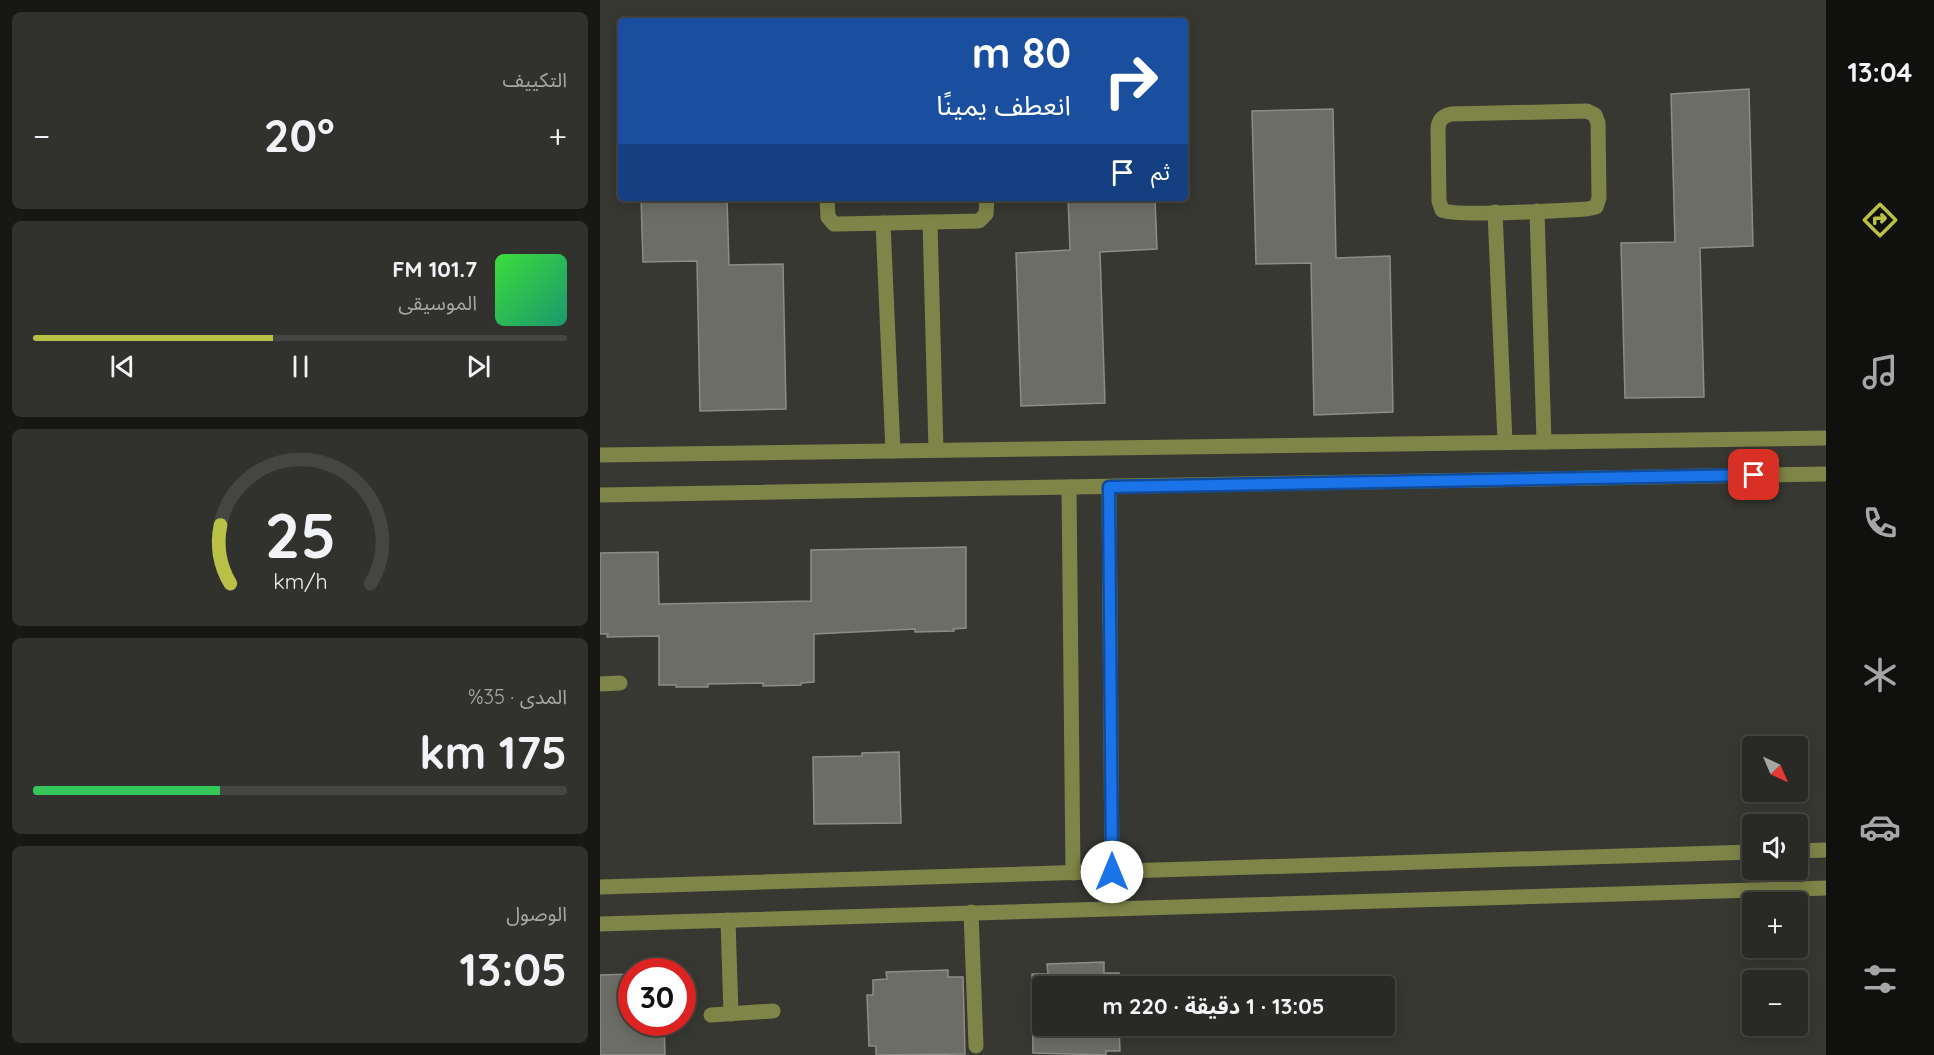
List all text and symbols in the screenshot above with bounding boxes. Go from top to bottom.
text: 80 m [972,26,1071,79]
icon: right [1092,42,1170,120]
text: 13:04 [1848,55,1912,89]
text: التكييف [503,67,567,92]
text: انعطف يمينًا [936,88,1071,122]
text: 20° [264,107,335,163]
text: − [33,115,50,156]
text: + [548,115,567,156]
icon: arrive [1106,156,1139,189]
text: ثم [1151,158,1170,186]
icon: directions [1859,199,1901,241]
text: 101.7 FM [392,255,477,283]
text: الموسيقى [398,290,477,315]
icon: previous [106,350,139,383]
icon: pause [284,350,317,383]
icon: next [462,350,495,383]
icon: music [1859,351,1901,393]
pin [1728,449,1779,500]
icon: arrive [1737,458,1770,491]
text: 25 [264,497,336,575]
icon: phone [1859,502,1901,544]
text: km/h [273,569,327,595]
icon: climate [1859,654,1901,696]
text: المدى · 35% [468,684,567,709]
text: 175 km [419,724,567,780]
north arrow [1742,736,1808,802]
map controls [1742,736,1808,1036]
icon: car [1859,806,1901,848]
button: sound [1742,814,1808,880]
position arrow [1080,840,1144,904]
button: + [1742,892,1808,958]
text: الوصول [506,901,567,926]
text: 13:05 [459,941,567,997]
speed limit sign: 30 [618,958,696,1036]
icon: filters [1859,958,1901,1000]
button: − [1742,970,1808,1036]
text: 13:05 · 1 دقيقة · 220 m [1102,992,1325,1020]

